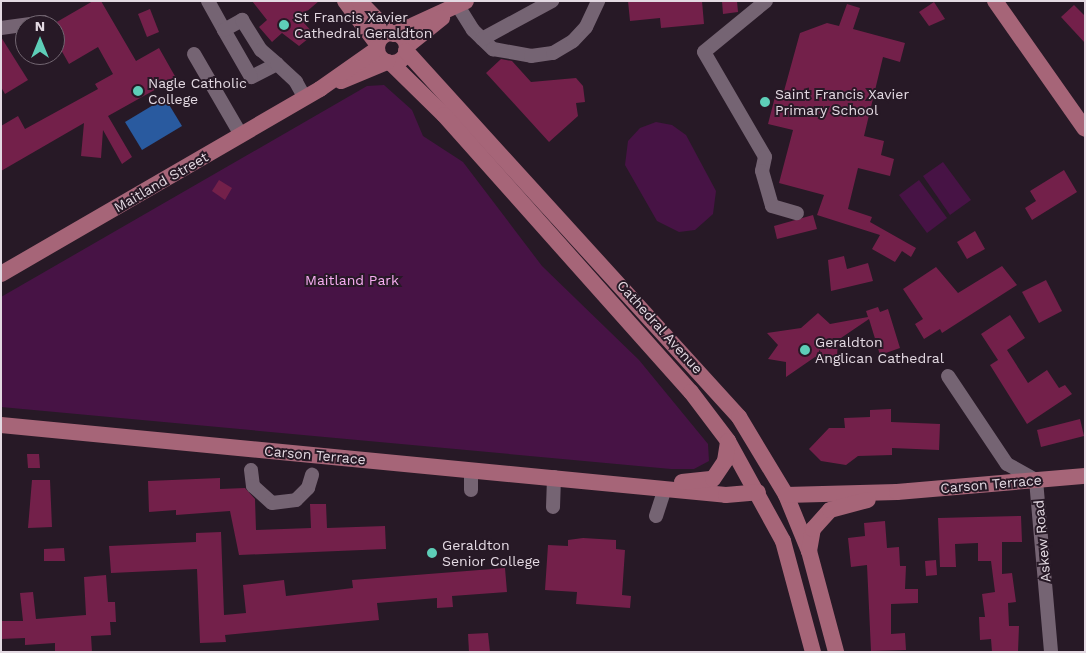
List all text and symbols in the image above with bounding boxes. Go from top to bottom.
place label: St Francis Xavier Cathedral Geraldton [294,9,433,41]
north arrow [15,15,65,65]
text: N [35,18,45,34]
marker: St Francis Xavier Cathedral Geraldton [278,19,290,31]
place label: Nagle Catholic College [148,75,247,108]
marker: Nagle Catholic College [132,85,144,97]
place label: Saint Francis Xavier Primary School [775,86,909,118]
marker: Saint Francis Xavier Primary School [759,96,771,108]
street label: Maitland Street [111,148,211,216]
park label: Maitland Park [305,272,399,288]
street label: Cathedral Avenue [613,277,707,377]
place label: Geraldton Anglican Cathedral [815,334,944,367]
marker: Geraldton Anglican Cathedral [799,344,811,356]
street label: Carson Terrace [263,442,367,468]
street label: Carson Terrace [939,471,1043,497]
street label: Askew Road [1030,499,1054,583]
place label: Geraldton Senior College [442,537,541,570]
marker: Geraldton Senior College [426,547,438,559]

